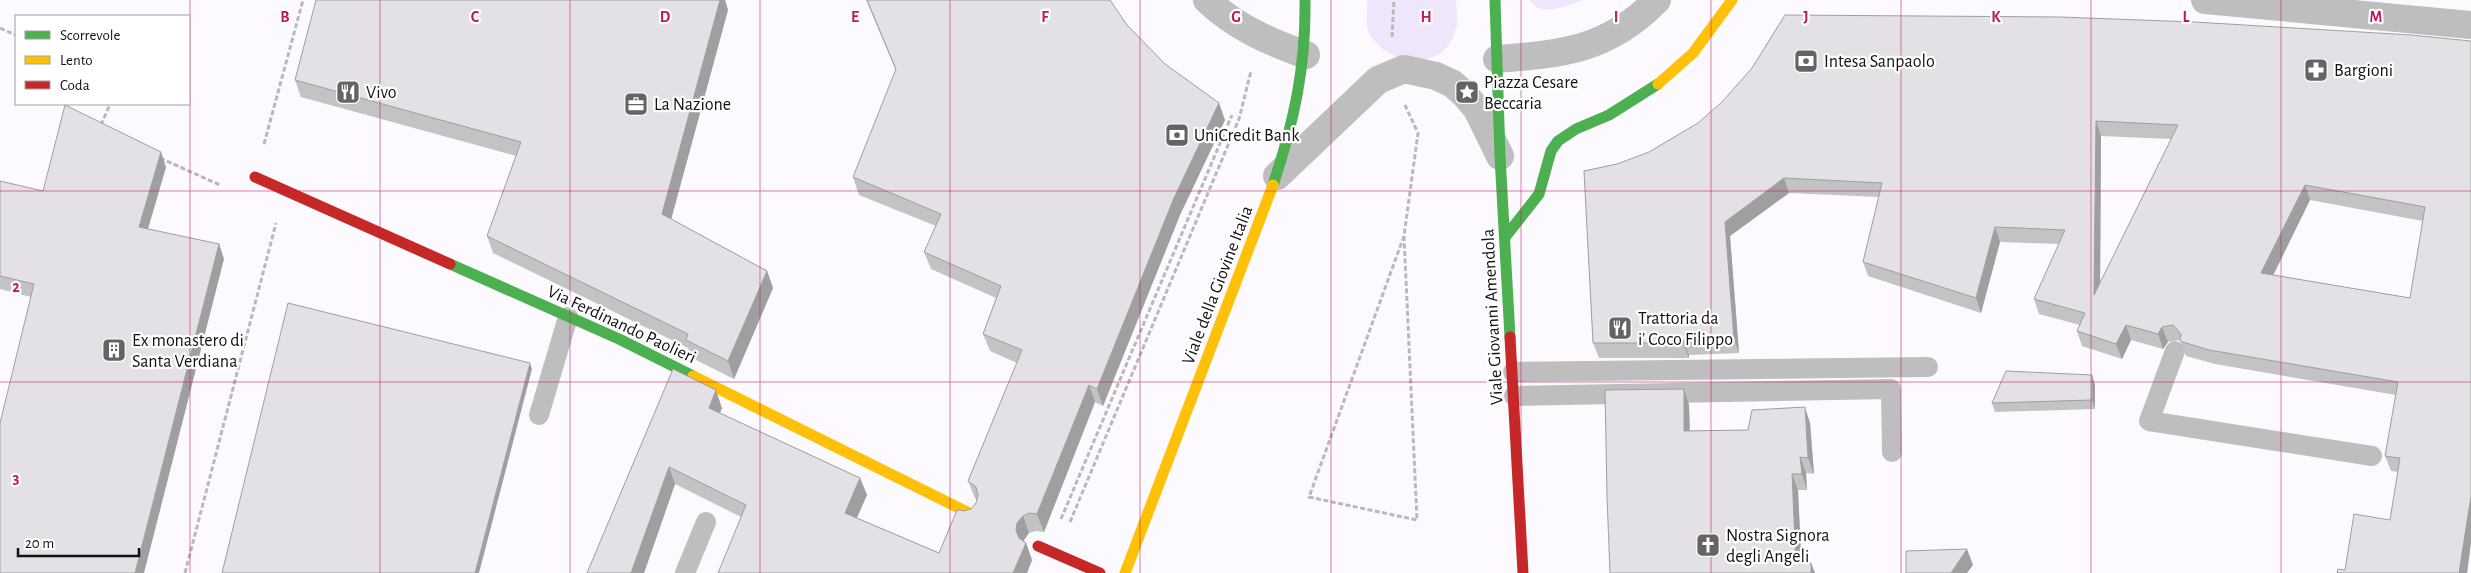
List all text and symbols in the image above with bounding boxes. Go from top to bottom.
text: B [280,9,290,25]
text: C [471,9,480,25]
text: D [660,9,671,25]
text: E [851,9,859,25]
text: F [1041,9,1049,25]
text: G [1231,9,1241,25]
text: H [1420,9,1432,25]
text: I [1614,9,1618,25]
text: J [1803,9,1809,25]
text: K [1991,9,2001,25]
text: L [2183,9,2190,25]
text: M [2370,9,2382,25]
legend [15,15,190,105]
text: Scorrevole [60,28,121,43]
bank icon: Intesa Sanpaolo [1793,48,1819,74]
text: Lento [60,53,93,68]
place label: Intesa Sanpaolo [1824,53,1935,71]
pharmacy icon: Bargioni [2303,57,2329,83]
place label: Bargioni [2334,62,2393,80]
place label: Piazza Cesare Beccaria [1484,74,1578,113]
text: Coda [60,78,90,93]
restaurant icon: Vivo [335,79,361,105]
place icon: Piazza Cesare Beccaria [1454,79,1480,105]
place label: Vivo [366,84,397,102]
office icon: La Nazione [623,91,649,117]
place label: La Nazione [654,96,731,114]
bank icon: UniCredit Bank [1164,122,1190,148]
place label: UniCredit Bank [1194,127,1300,145]
street label: Viale della Giovine Italia [1179,204,1257,367]
street label: Viale Giovanni Amendola [1479,228,1507,406]
text: 2 [12,279,20,295]
street label: Via Ferdinando Paolieri [544,283,699,367]
place label: Trattoria da i' Coco Filippo [1638,310,1733,349]
restaurant icon: Trattoria da i' Coco Filippo [1607,315,1633,341]
place label: Ex monastero di Santa Verdiana [132,332,244,371]
building icon: Ex monastero di Santa Verdiana [101,337,127,363]
text: 3 [13,470,20,486]
scale bar [18,526,139,558]
place label: Nostra Signora degli Angeli [1726,527,1830,566]
church icon: Nostra Signora degli Angeli [1695,532,1721,558]
text: 20 m [25,536,54,551]

